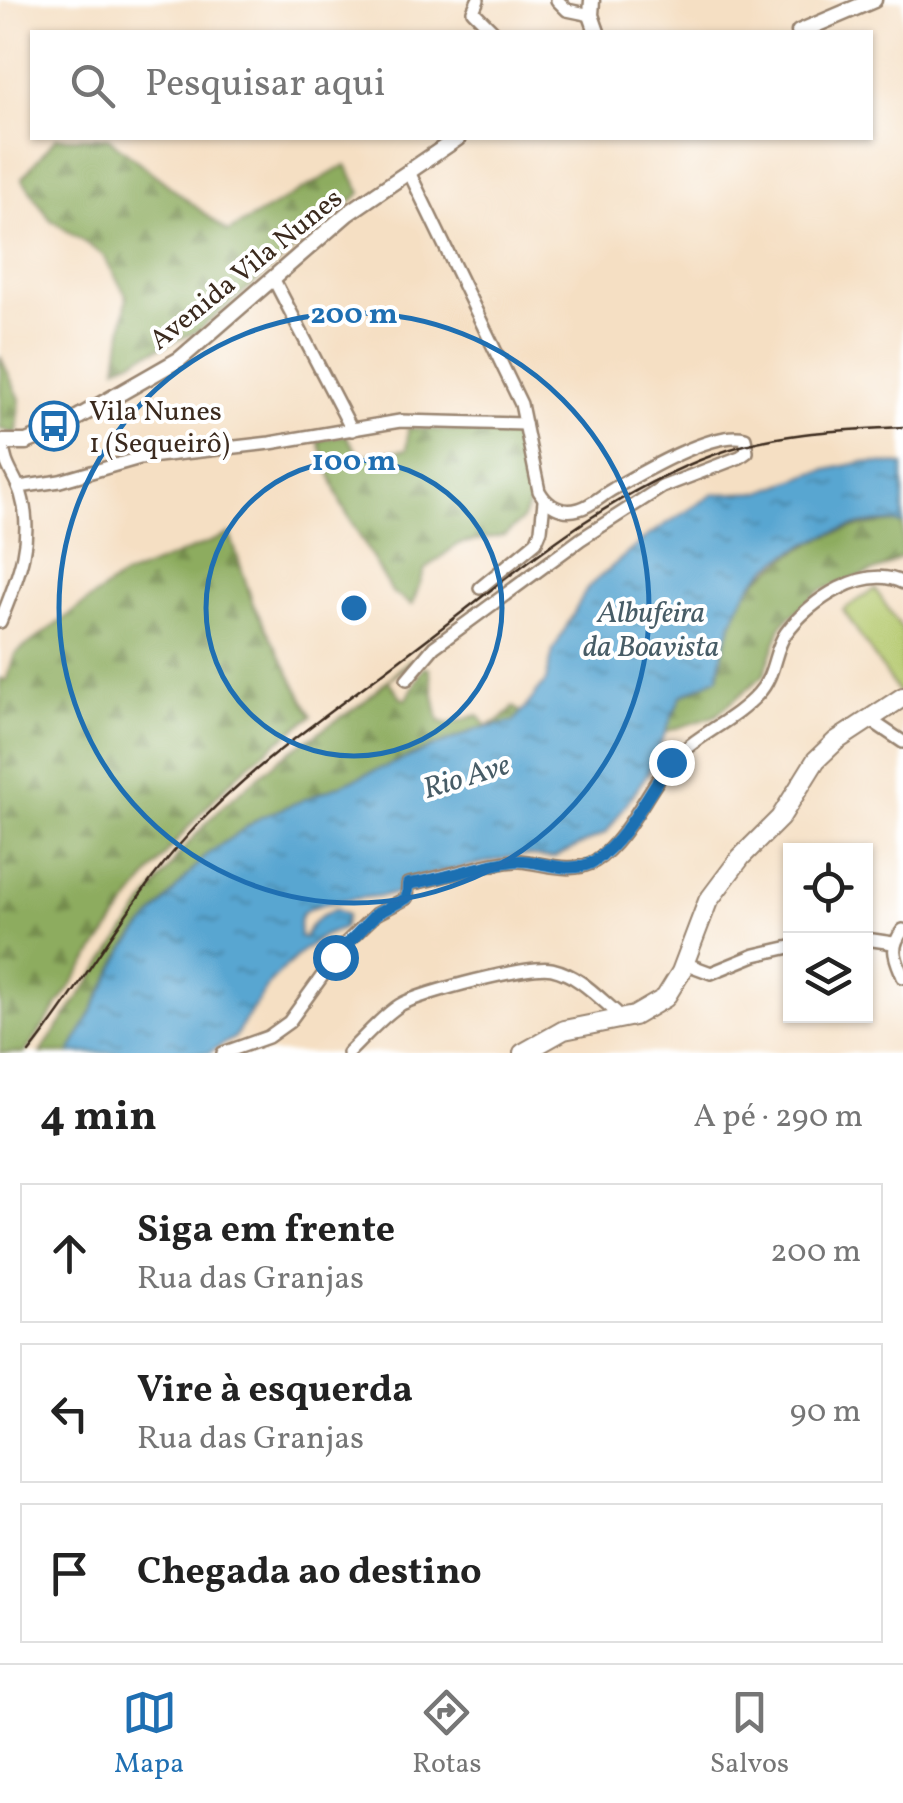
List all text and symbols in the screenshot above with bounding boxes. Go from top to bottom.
search box [30,30,873,140]
icon: search [65,58,120,113]
text: Pesquisar aqui [145,59,385,112]
street label: Avenida Vila Nunes [142,180,351,360]
text: 200 m [310,294,398,336]
place label: Vila Nunes 1 (Sequeirô) [89,393,230,464]
bus stop icon: Vila Nunes 1 (Sequeirô) [28,400,80,452]
text: 100 m [312,441,396,483]
centre of rings [336,590,372,626]
water label: Albufeira da Boavista [583,593,719,669]
route end [649,740,695,786]
water label: Rio Ave [418,745,515,811]
map controls [783,843,873,1023]
button: locate [783,843,873,933]
button: layers [783,933,873,1023]
route start [313,935,359,981]
text: 4 min [40,1089,157,1148]
text: A pé · 290 m [693,1096,863,1140]
text: Siga em frente [137,1205,395,1258]
icon: ahead [42,1226,97,1281]
text: 200 m [770,1231,861,1275]
text: Rua das Granjas [137,1258,364,1302]
text: Vire à esquerda [137,1365,413,1418]
icon: left [42,1386,97,1441]
text: 90 m [790,1391,861,1435]
text: Rua das Granjas [137,1418,364,1462]
icon: arrive [42,1546,97,1601]
text: Chegada ao destino [137,1547,482,1600]
tab: Mapa [114,1685,184,1784]
tab: Rotas [412,1685,482,1784]
tab: Salvos [710,1685,789,1784]

